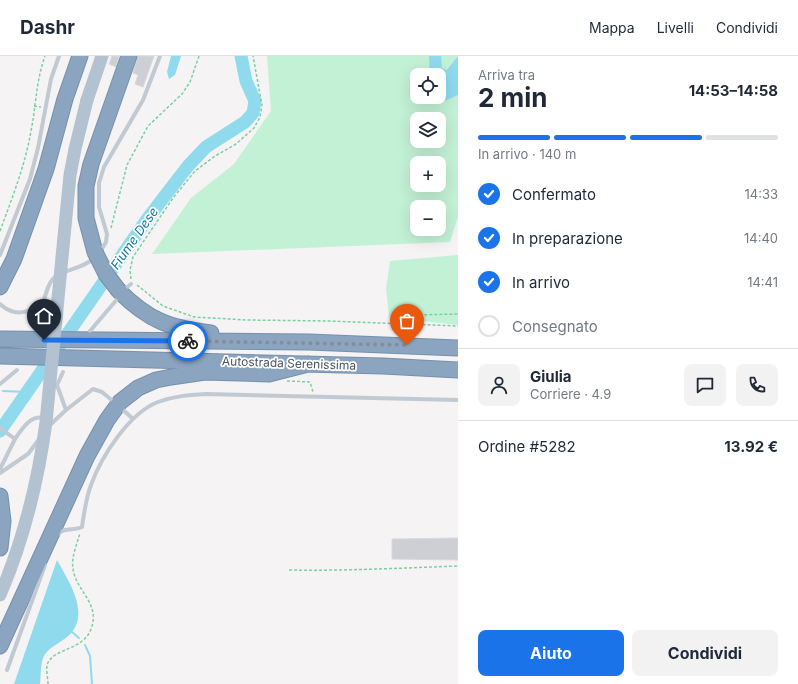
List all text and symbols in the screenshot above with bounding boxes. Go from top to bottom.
text: Dashr [20,16,75,39]
text: Mappa [589,19,635,36]
text: Livelli [657,19,694,36]
text: Condividi [716,19,778,36]
text: Arriva tra [478,67,535,83]
map controls [410,68,446,236]
button: locate [410,68,446,104]
text: 14:53–14:58 [689,81,778,100]
text: 2 min [478,82,548,113]
button: layers [410,112,446,148]
text: In arrivo · 140 m [478,146,576,162]
button: + [410,156,446,192]
icon: check [478,183,500,205]
text: Confermato [512,185,596,204]
text: 14:33 [745,186,778,202]
button: − [410,200,446,236]
water label: Fiume Dese [107,204,161,272]
icon: check [478,227,500,249]
text: In preparazione [512,229,623,248]
text: 14:40 [744,230,778,246]
icon: check [478,271,500,293]
text: In arrivo [512,273,570,292]
text: 14:41 [747,274,778,290]
pin [27,299,61,340]
pin [390,304,424,345]
icon: home [33,305,55,327]
icon: bag [396,310,418,332]
text: Consegnato [512,317,598,336]
courier [168,321,208,361]
icon: bike [177,330,199,352]
street label: Autostrada Serenissima [222,353,356,373]
button: person [478,364,520,406]
button: chat [684,364,726,406]
button: phone [736,364,778,406]
text: Giulia [530,367,572,386]
text: Corriere · 4.9 [530,386,611,402]
text: Ordine #5282 [478,437,576,456]
text: 13.92 € [724,437,778,456]
button: Aiuto [478,630,624,676]
button: Condividi [632,630,778,676]

